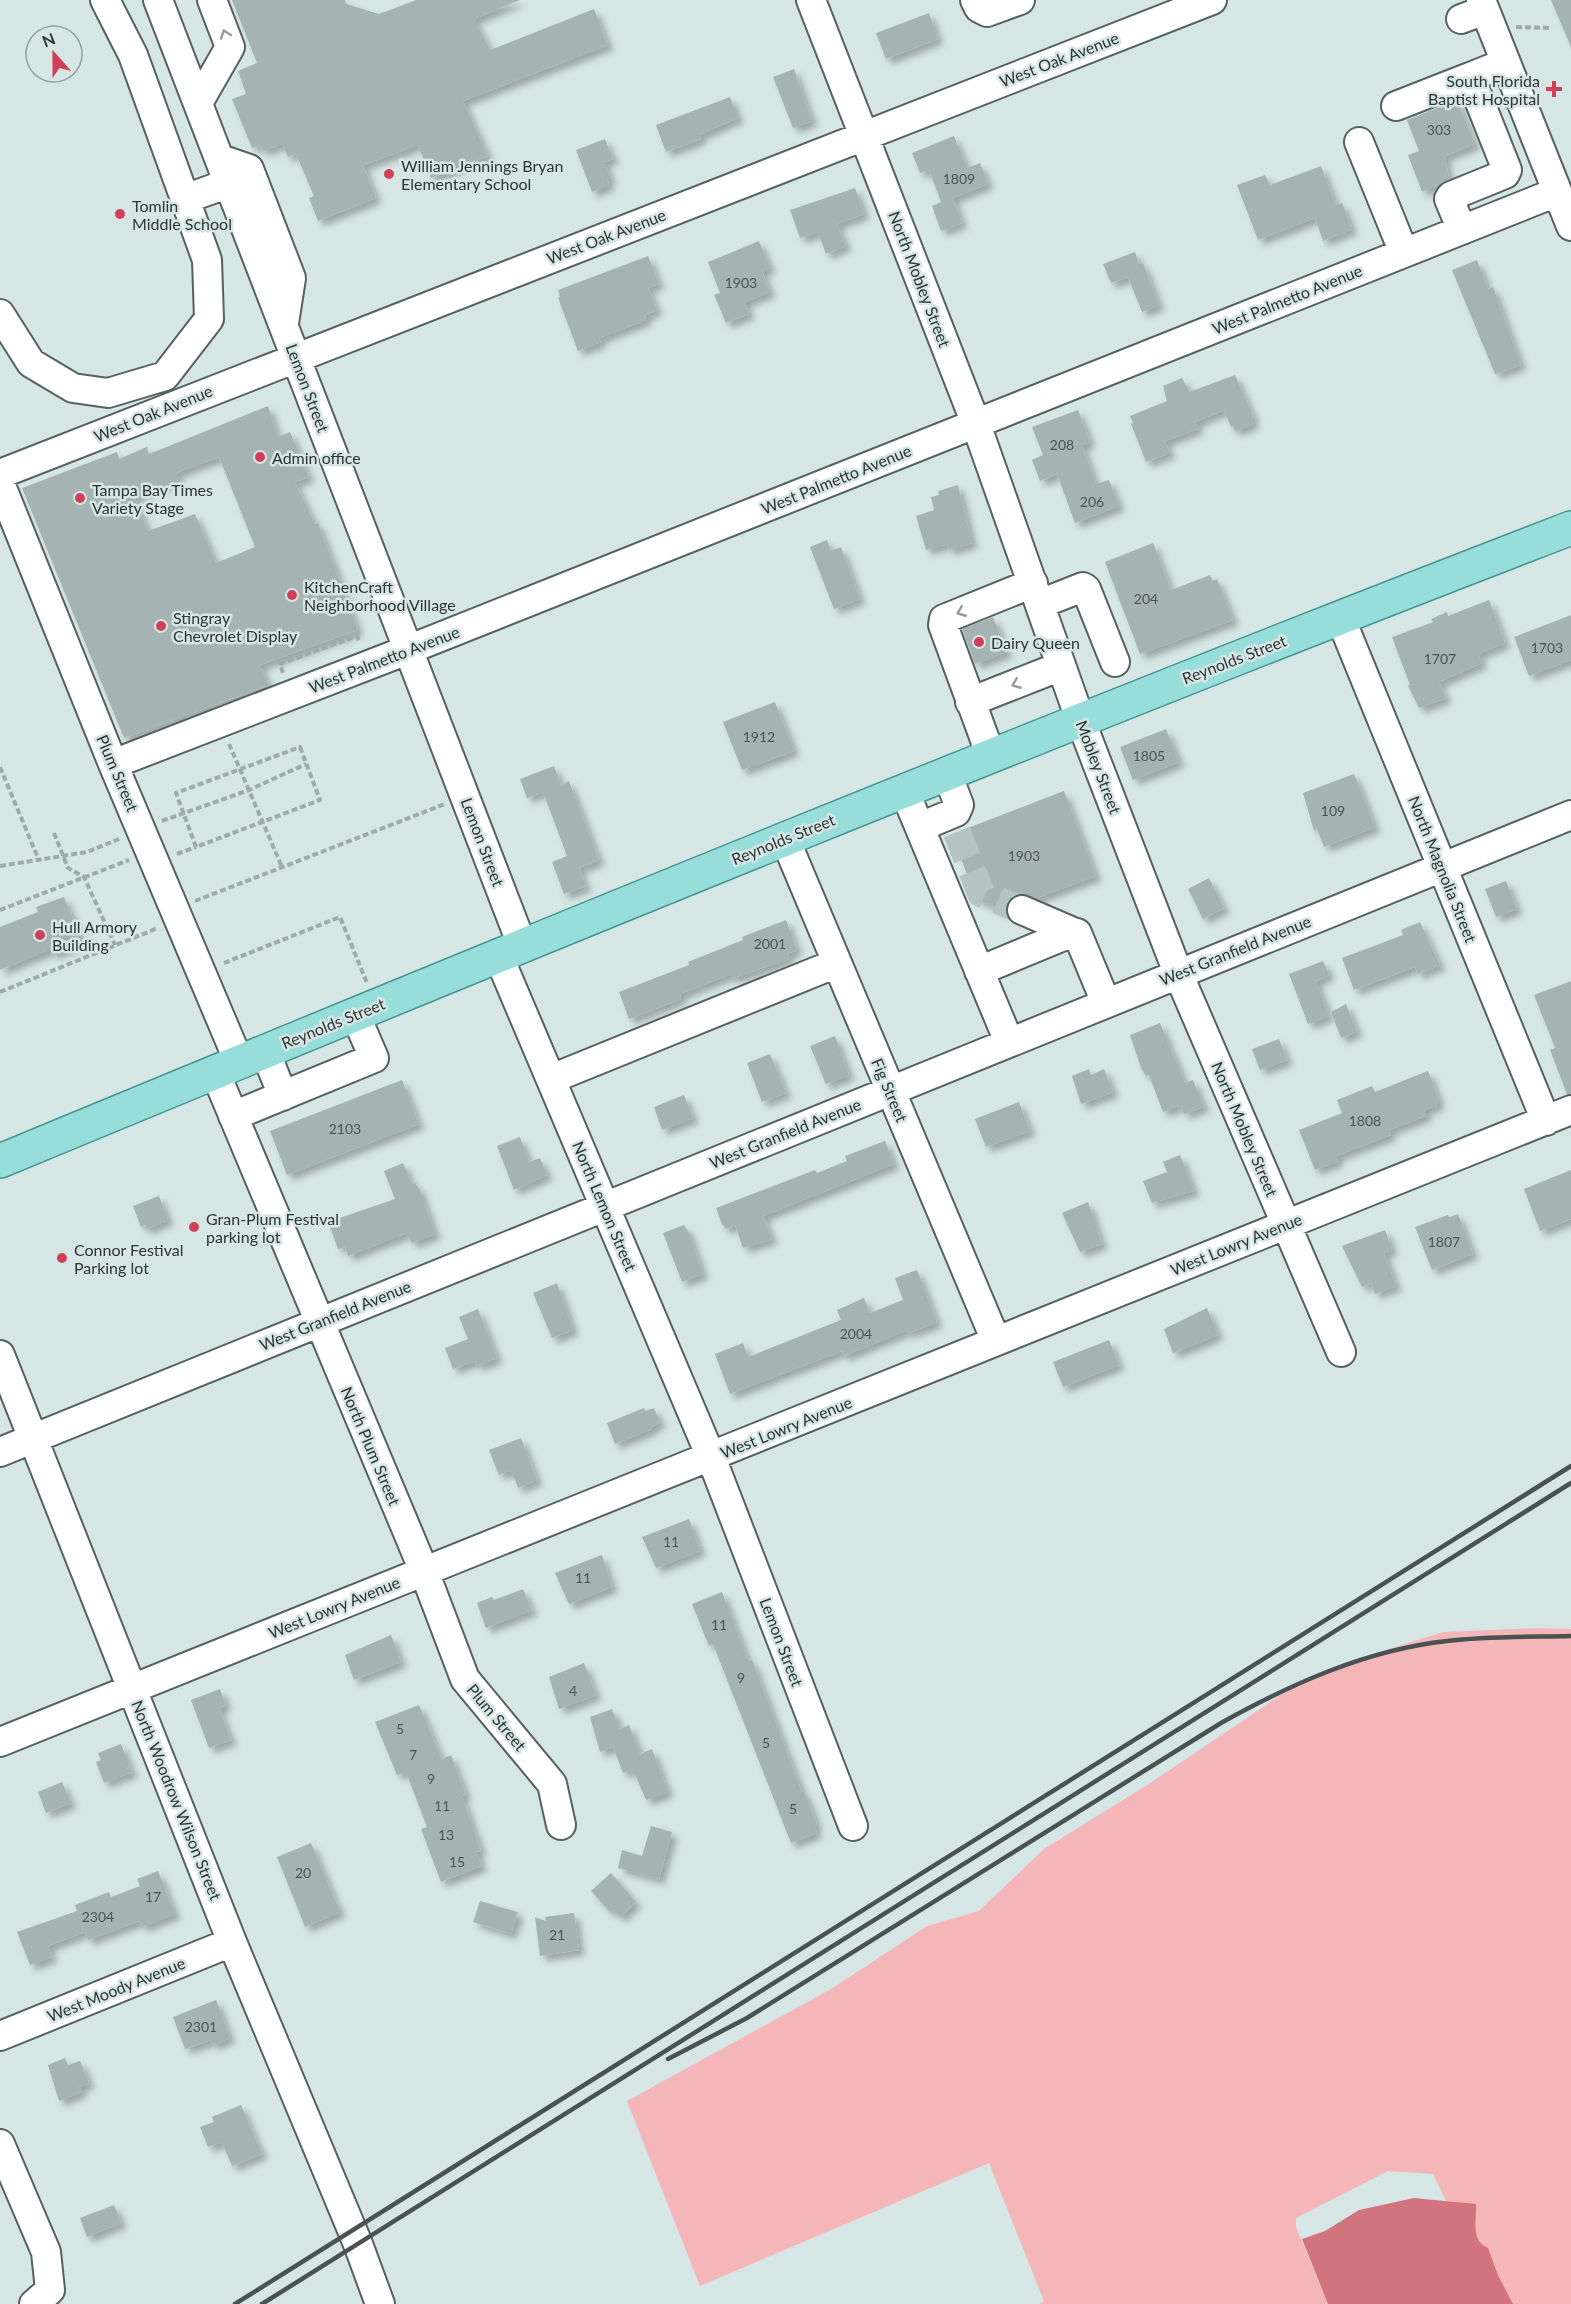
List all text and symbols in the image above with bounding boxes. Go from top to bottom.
north arrow [24,24,84,84]
text: N [39,28,58,51]
street label: West Oak Avenue [997,28,1121,90]
one-way arrow [219,29,232,40]
place label: South Florida Baptist Hospital [1428,71,1540,108]
marker: South Florida Baptist Hospital [1545,80,1563,98]
house number: 303 [1427,121,1451,138]
place label: William Jennings Bryan Elementary School [401,156,563,193]
marker: William Jennings Bryan Elementary School [382,167,396,181]
house number: 1809 [943,170,975,187]
place label: Tomlin Middle School [132,196,232,233]
street label: West Oak Avenue [544,205,668,267]
marker: Tomlin Middle School [113,207,127,221]
street label: North Mobley Street [885,208,955,350]
street label: West Palmetto Avenue [1209,260,1365,338]
house number: 1903 [725,274,757,291]
street label: Lemon Street [282,341,334,435]
street label: West Oak Avenue [91,381,215,445]
house number: 208 [1050,436,1074,453]
street label: West Palmetto Avenue [758,440,914,518]
place label: Admin office [272,448,361,467]
marker: Admin office [253,450,267,464]
place label: Tampa Bay Times Variety Stage [92,480,213,517]
marker: Tampa Bay Times Variety Stage [73,491,87,505]
house number: 206 [1080,493,1104,510]
place label: KitchenCraft Neighborhood Village [304,577,456,614]
marker: KitchenCraft Neighborhood Village [285,588,299,602]
house number: 204 [1134,590,1158,607]
one-way arrow [956,605,967,617]
place label: Stingray Chevrolet Display [173,608,298,645]
marker: Stingray Chevrolet Display [154,619,168,633]
street label: West Palmetto Avenue [306,621,462,697]
street label: Reynolds Street [1179,630,1289,688]
place label: Dairy Queen [991,633,1080,652]
marker: Dairy Queen [972,635,986,649]
house number: 1703 [1531,639,1563,656]
house number: 1707 [1424,650,1456,667]
one-way arrow [1011,677,1022,689]
street label: Mobley Street [1072,717,1126,817]
house number: 1912 [743,728,775,745]
street label: Plum Street [93,732,143,815]
house number: 1805 [1133,747,1165,764]
street label: North Magnolia Street [1405,793,1481,945]
street label: Lemon Street [457,795,509,889]
house number: 109 [1321,802,1345,819]
street label: Reynolds Street [728,810,838,868]
house number: 1903 [1008,847,1040,864]
street label: West Granfield Avenue [1156,911,1314,989]
place label: Hull Armory Building [52,917,138,954]
marker: Hull Armory Building [33,928,47,942]
house number: 2001 [754,935,786,952]
street label: Reynolds Street [278,994,388,1052]
street label: Fig Street [868,1055,912,1125]
street label: North Mobley Street [1208,1059,1282,1199]
street label: West Granfield Avenue [706,1094,864,1172]
house number: 1808 [1349,1112,1381,1129]
house number: 2103 [329,1120,361,1137]
street label: North Lemon Street [569,1138,641,1274]
place label: Gran-Plum Festival parking lot [206,1209,339,1246]
street label: West Lowry Avenue [1167,1209,1305,1279]
marker: Gran-Plum Festival parking lot [187,1220,201,1234]
house number: 1807 [1428,1233,1460,1250]
place label: Connor Festival Parking lot [74,1240,184,1277]
marker: Connor Festival Parking lot [55,1251,69,1265]
street label: West Granfield Avenue [256,1276,414,1354]
house number: 2004 [840,1325,872,1342]
street label: North Plum Street [337,1384,405,1509]
street label: West Lowry Avenue [717,1392,855,1462]
house number: 11 [663,1533,679,1550]
house number: 11 [575,1569,591,1586]
street label: West Lowry Avenue [265,1572,403,1642]
street label: Lemon Street [756,1595,808,1689]
house number: 11 [711,1616,727,1633]
house number: 9 [737,1669,745,1686]
street label: Plum Street [463,1680,531,1755]
house number: 4 [569,1682,577,1699]
street label: North Woodrow Wilson Street [128,1697,226,1903]
house number: 5 [396,1720,404,1737]
house number: 5 [762,1734,770,1751]
house number: 7 [409,1746,417,1763]
house number: 9 [427,1770,435,1787]
house number: 11 [434,1797,450,1814]
house number: 5 [789,1800,797,1817]
house number: 13 [438,1826,454,1843]
house number: 15 [449,1853,465,1870]
house number: 20 [295,1864,311,1881]
house number: 17 [145,1888,161,1905]
house number: 2304 [82,1908,114,1925]
house number: 21 [549,1926,565,1943]
street label: West Moody Avenue [44,1953,188,2025]
house number: 2301 [185,2018,217,2035]

